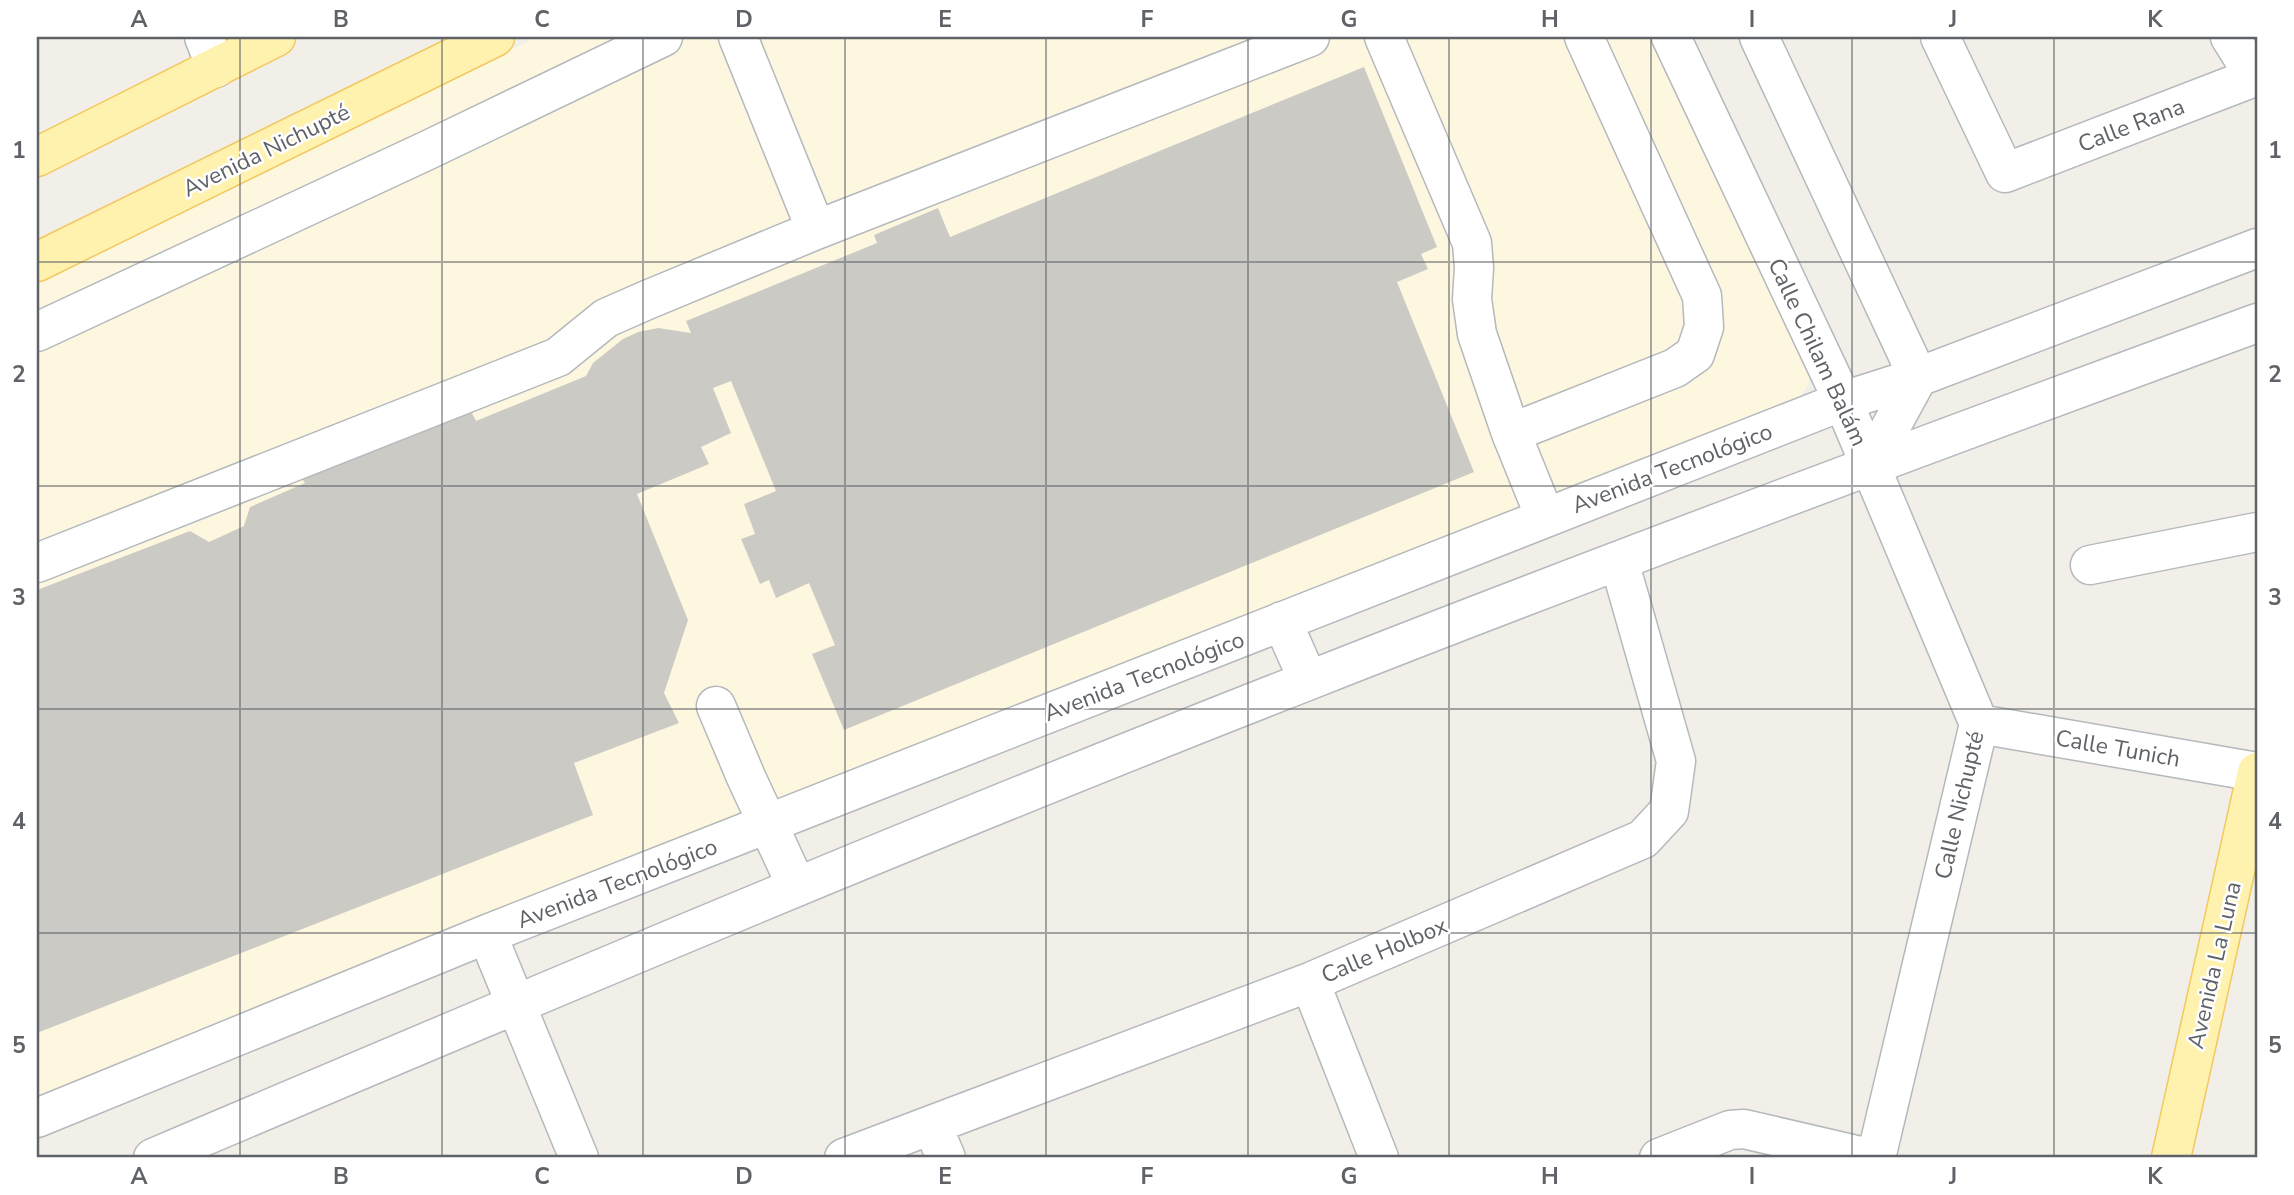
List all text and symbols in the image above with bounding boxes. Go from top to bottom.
text: A [130,4,148,35]
text: B [333,4,349,35]
text: C [534,4,550,35]
text: D [735,4,753,35]
text: E [938,4,952,35]
text: F [1141,4,1154,35]
text: G [1341,4,1357,35]
text: H [1541,4,1559,35]
text: I [1749,4,1755,35]
text: J [1948,4,1957,35]
text: K [2147,4,2163,35]
street label: Calle Rana [2073,91,2189,160]
street label: Avenida Nichupté [177,97,355,204]
text: 1 [12,135,26,166]
text: 1 [2268,135,2282,166]
street label: Calle Chilam Balám [1760,253,1875,451]
text: 2 [12,359,26,390]
text: 2 [2268,359,2282,390]
street label: Avenida Tecnológico [1568,416,1777,521]
text: 3 [12,582,26,613]
text: 3 [2268,582,2282,613]
street label: Avenida Tecnológico [1040,624,1249,729]
street label: Calle Tunich [2053,722,2183,775]
street label: Calle Nichupté [1927,728,1992,882]
text: 4 [12,806,26,837]
text: 4 [2268,806,2282,837]
street label: Avenida Tecnológico [513,831,722,936]
street label: Avenida La Luna [2180,878,2249,1052]
street label: Calle Holbox [1316,910,1452,991]
text: 5 [12,1030,26,1061]
text: 5 [2268,1030,2282,1061]
text: A [130,1161,148,1192]
text: B [333,1161,349,1192]
text: C [534,1161,550,1192]
text: D [735,1161,753,1192]
text: E [938,1161,952,1192]
text: F [1141,1161,1154,1192]
text: G [1341,1161,1357,1192]
text: H [1541,1161,1559,1192]
text: I [1749,1161,1755,1192]
text: J [1948,1161,1957,1192]
text: K [2147,1161,2163,1192]

